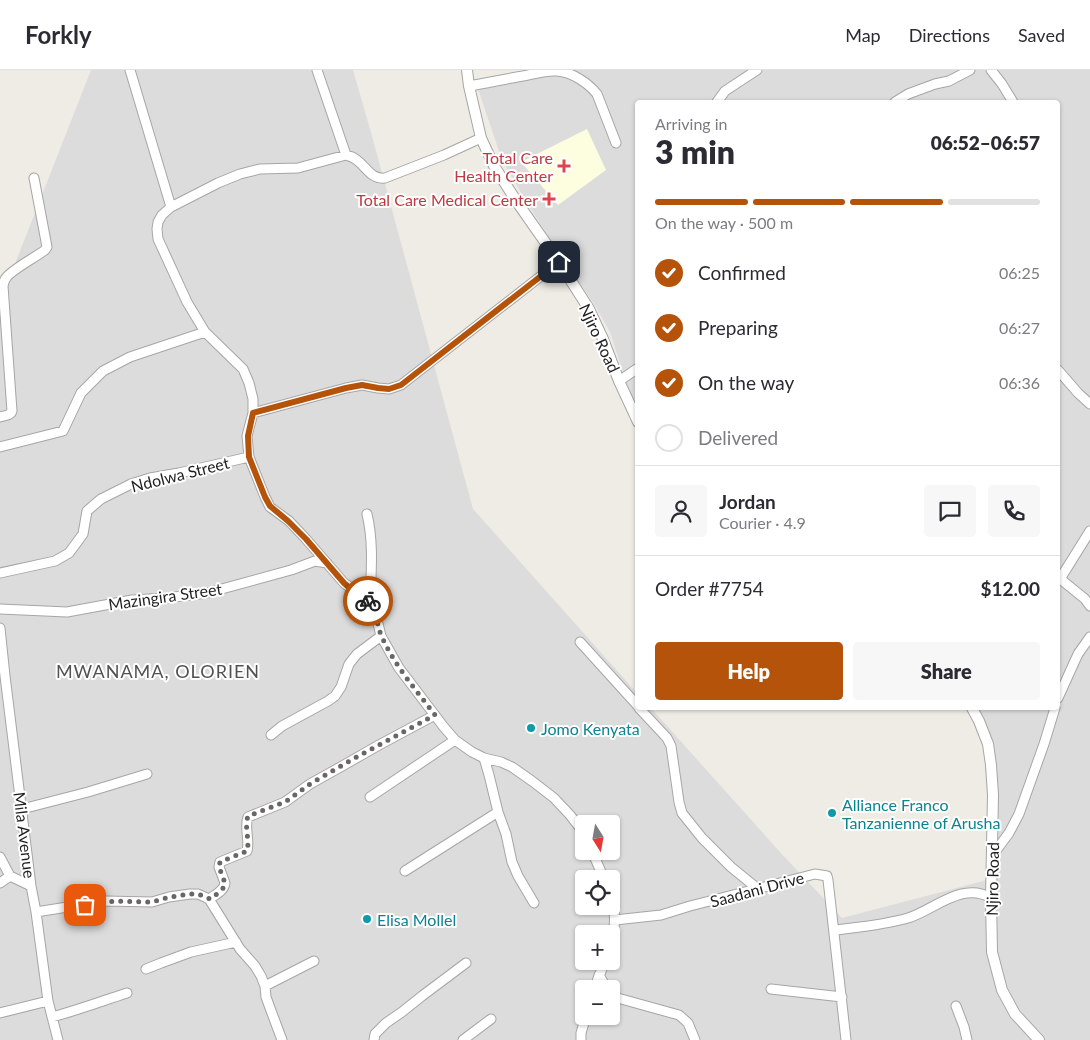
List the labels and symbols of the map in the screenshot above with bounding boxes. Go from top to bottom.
place label: Total Care Health Center [454,148,553,185]
marker: Total Care Health Center [557,159,571,173]
place label: Total Care Medical Center [356,190,538,209]
marker: Total Care Medical Center [542,192,556,206]
pin [538,241,580,283]
street label: Njiro Road [576,300,624,376]
street label: Ndolwa Street [129,453,231,495]
courier [343,576,393,626]
street label: Mazingira Street [107,579,223,613]
district label: MWANAMA, OLORIEN [56,660,260,682]
place label: Jomo Kenyata [541,719,640,738]
marker: Jomo Kenyata [525,722,537,734]
street label: Mila Avenue [10,791,40,879]
place label: Alliance Franco Tanzanienne of Arusha [842,795,1000,832]
marker: Alliance Franco Tanzanienne of Arusha [826,807,838,819]
north arrow [575,815,620,860]
street label: Njiro Road [982,842,1002,916]
street label: Saadani Drive [708,867,806,911]
pin [64,884,106,926]
place label: Elisa Mollel [377,910,456,929]
marker: Elisa Mollel [361,913,373,925]

